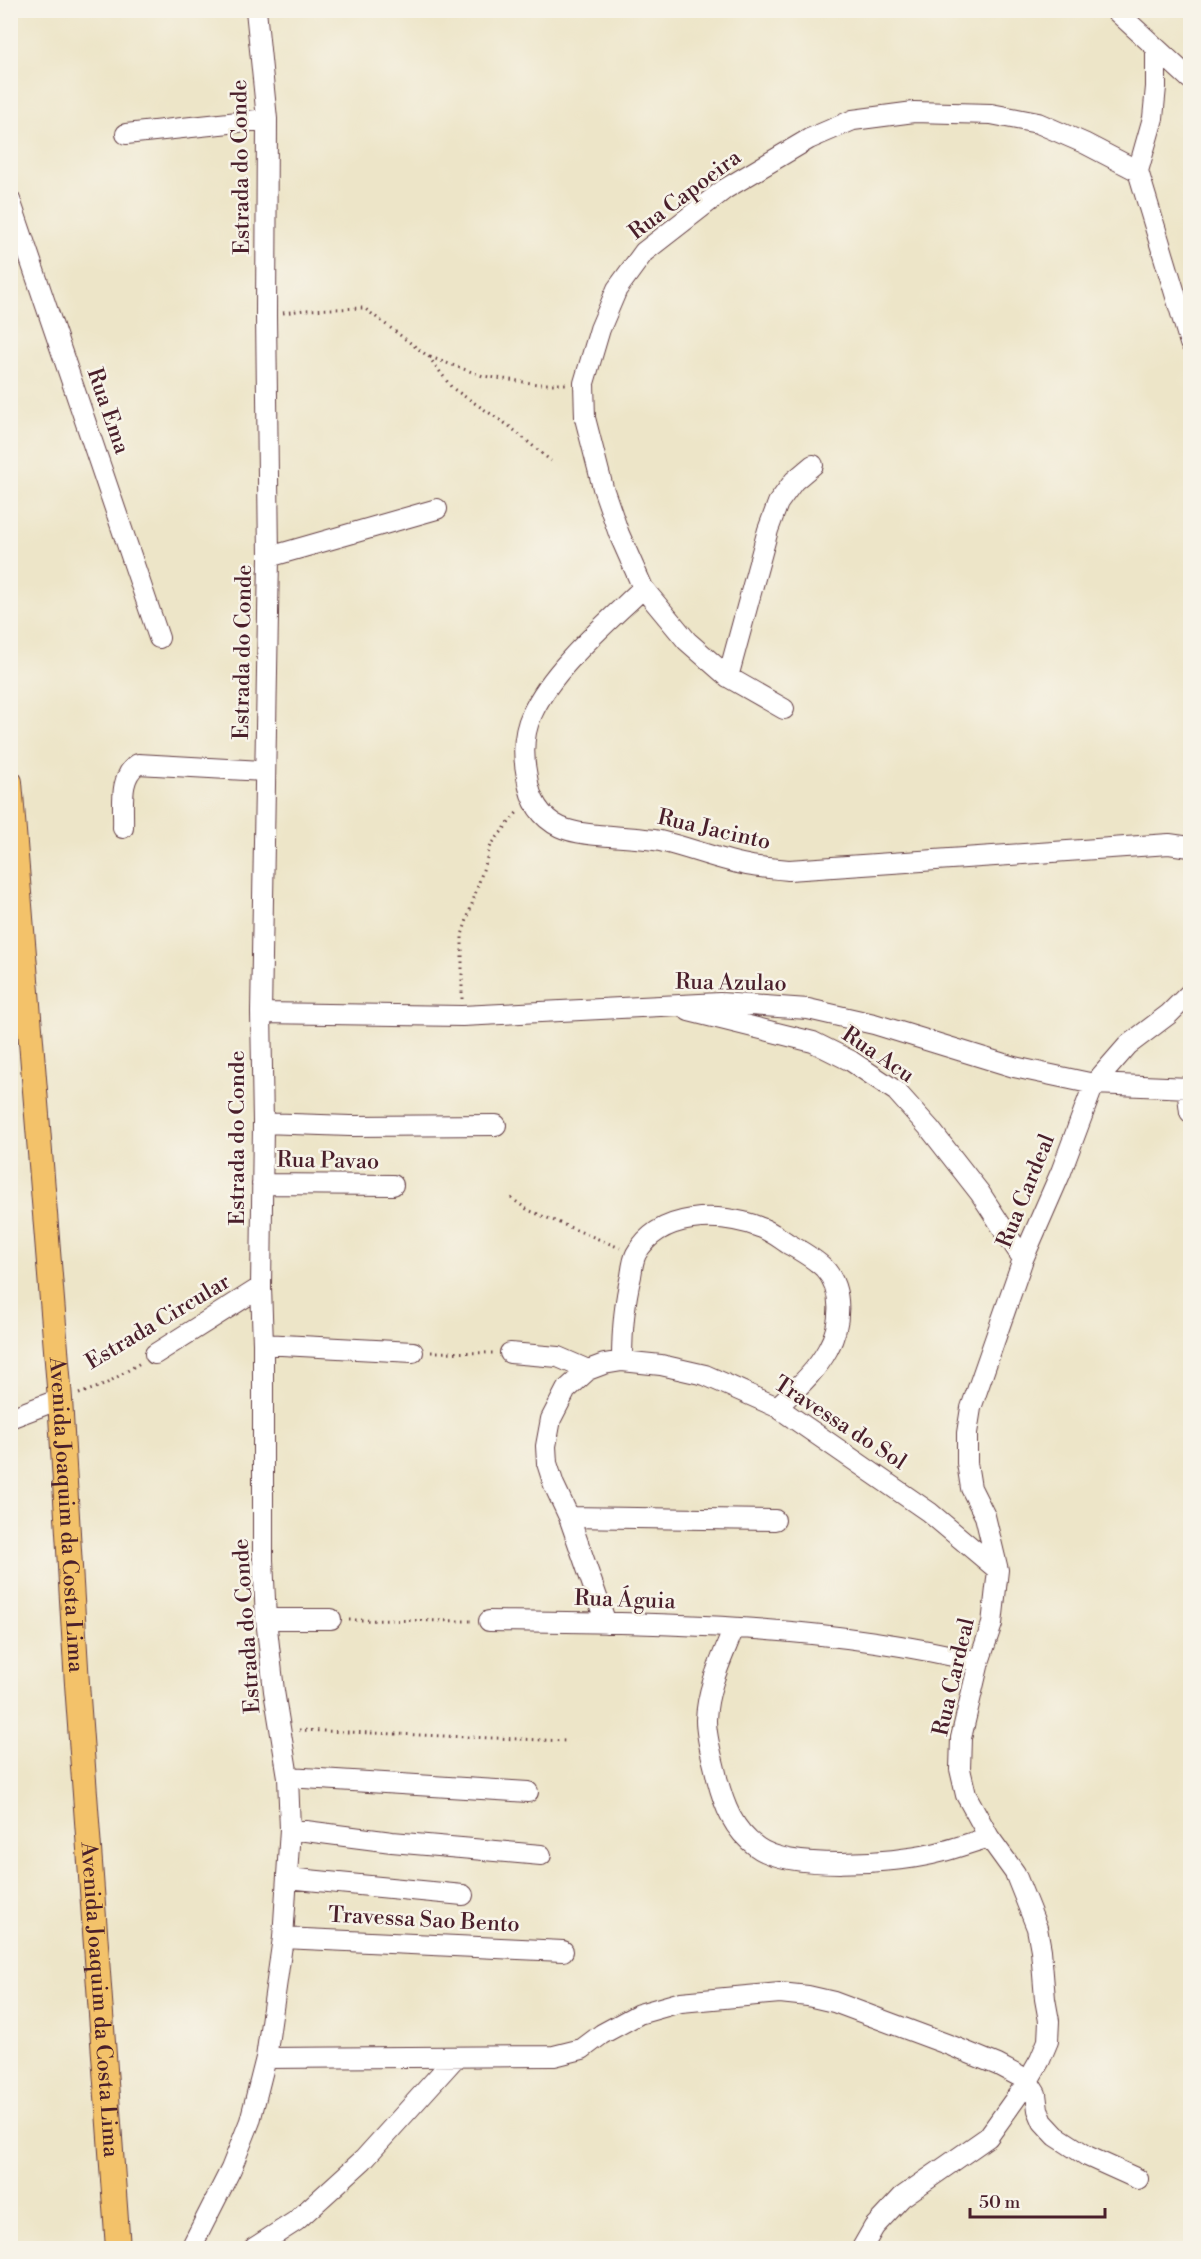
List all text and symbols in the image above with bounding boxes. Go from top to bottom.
street label: Estrada do Conde [226,79,256,255]
street label: Rua Capoeira [624,143,747,246]
street label: Rua Ema [81,365,136,458]
street label: Estrada do Conde [228,564,258,740]
street label: Rua Jacinto [655,804,773,856]
street label: Rua Azulao [675,969,787,997]
street label: Rua Acu [837,1021,920,1089]
street label: Estrada do Conde [224,1050,251,1226]
street label: Rua Cardeal [991,1130,1061,1252]
street label: Rua Pavao [276,1147,380,1175]
street label: Estrada Circular [81,1268,235,1376]
street label: Avenida Joaquim da Costa Lima [43,1355,90,1674]
street label: Travessa do Sol [769,1370,912,1476]
street label: Estrada do Conde [227,1538,267,1714]
street label: Rua Águia [574,1584,677,1615]
street label: Rua Cardeal [927,1615,981,1739]
street label: Avenida Joaquim da Costa Lima [75,1840,125,2159]
street label: Travessa Sao Bento [328,1901,520,1939]
scale bar [970,2181,1105,2219]
text: 50 m [979,2191,1021,2214]

